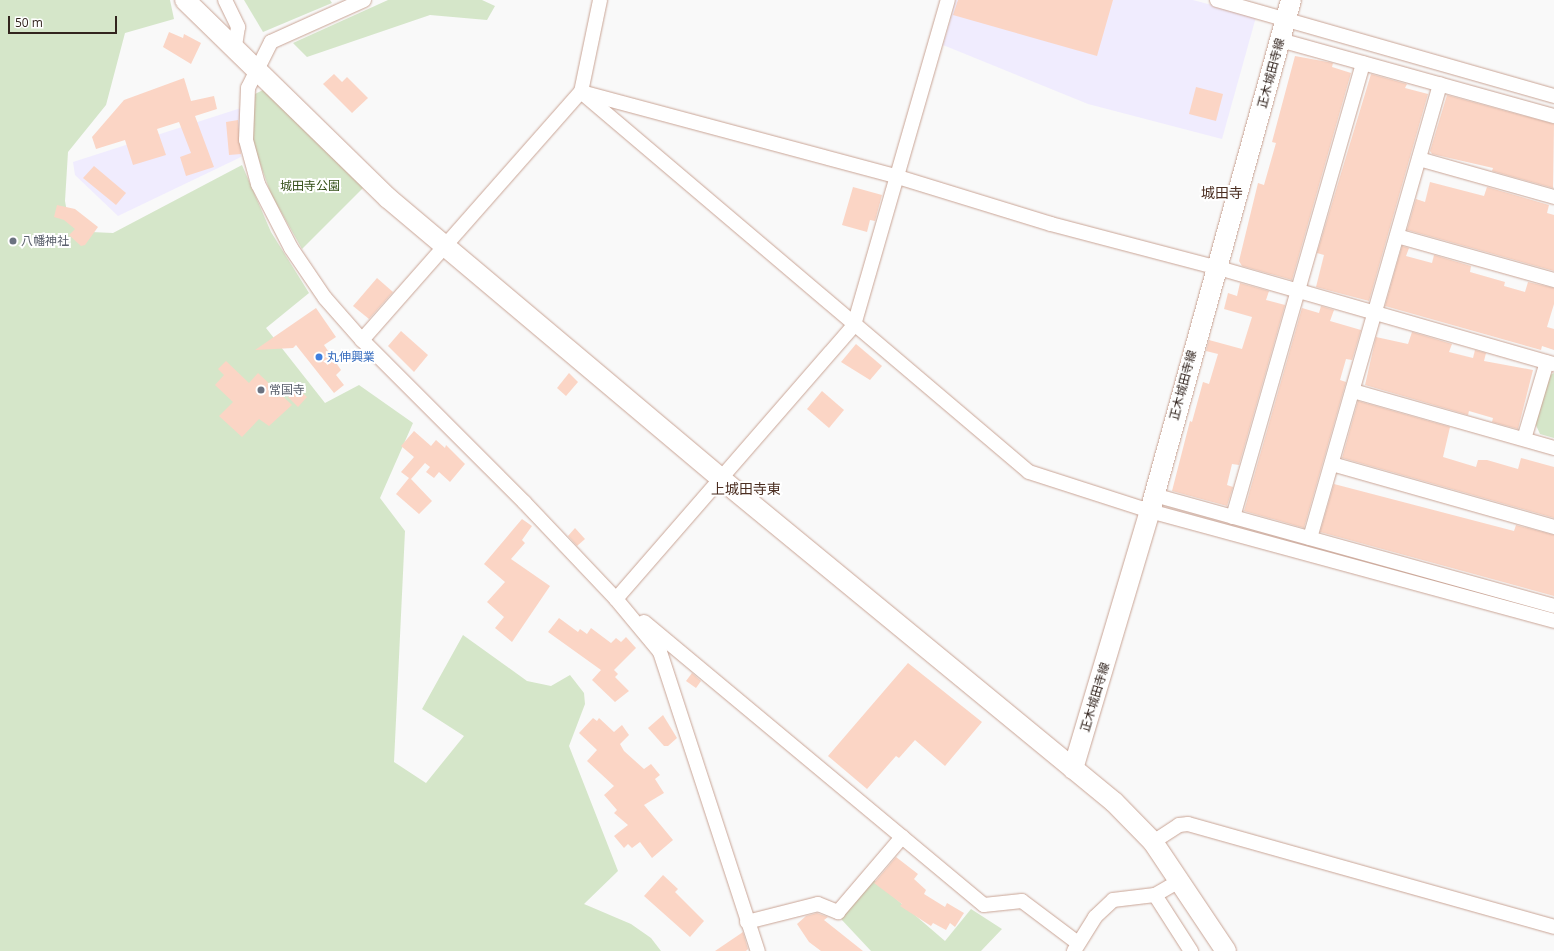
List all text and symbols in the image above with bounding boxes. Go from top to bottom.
scale bar [10,8,119,34]
text: 50 m [15,14,43,31]
street label: 正木城田寺線 [1255,36,1287,110]
park label: 城田寺公園 [280,179,340,193]
district label: 城田寺 [1201,185,1243,201]
place label: 八幡神社 [21,234,69,248]
marker: 八幡神社 [8,236,18,246]
street label: 正木城田寺線 [1167,348,1199,422]
place label: 丸伸興業 [327,350,375,364]
marker: 丸伸興業 [314,352,324,362]
place label: 常国寺 [269,383,305,397]
marker: 常国寺 [256,385,266,395]
district label: 上城田寺東 [711,481,781,497]
street label: 正木城田寺線 [1078,660,1112,734]

